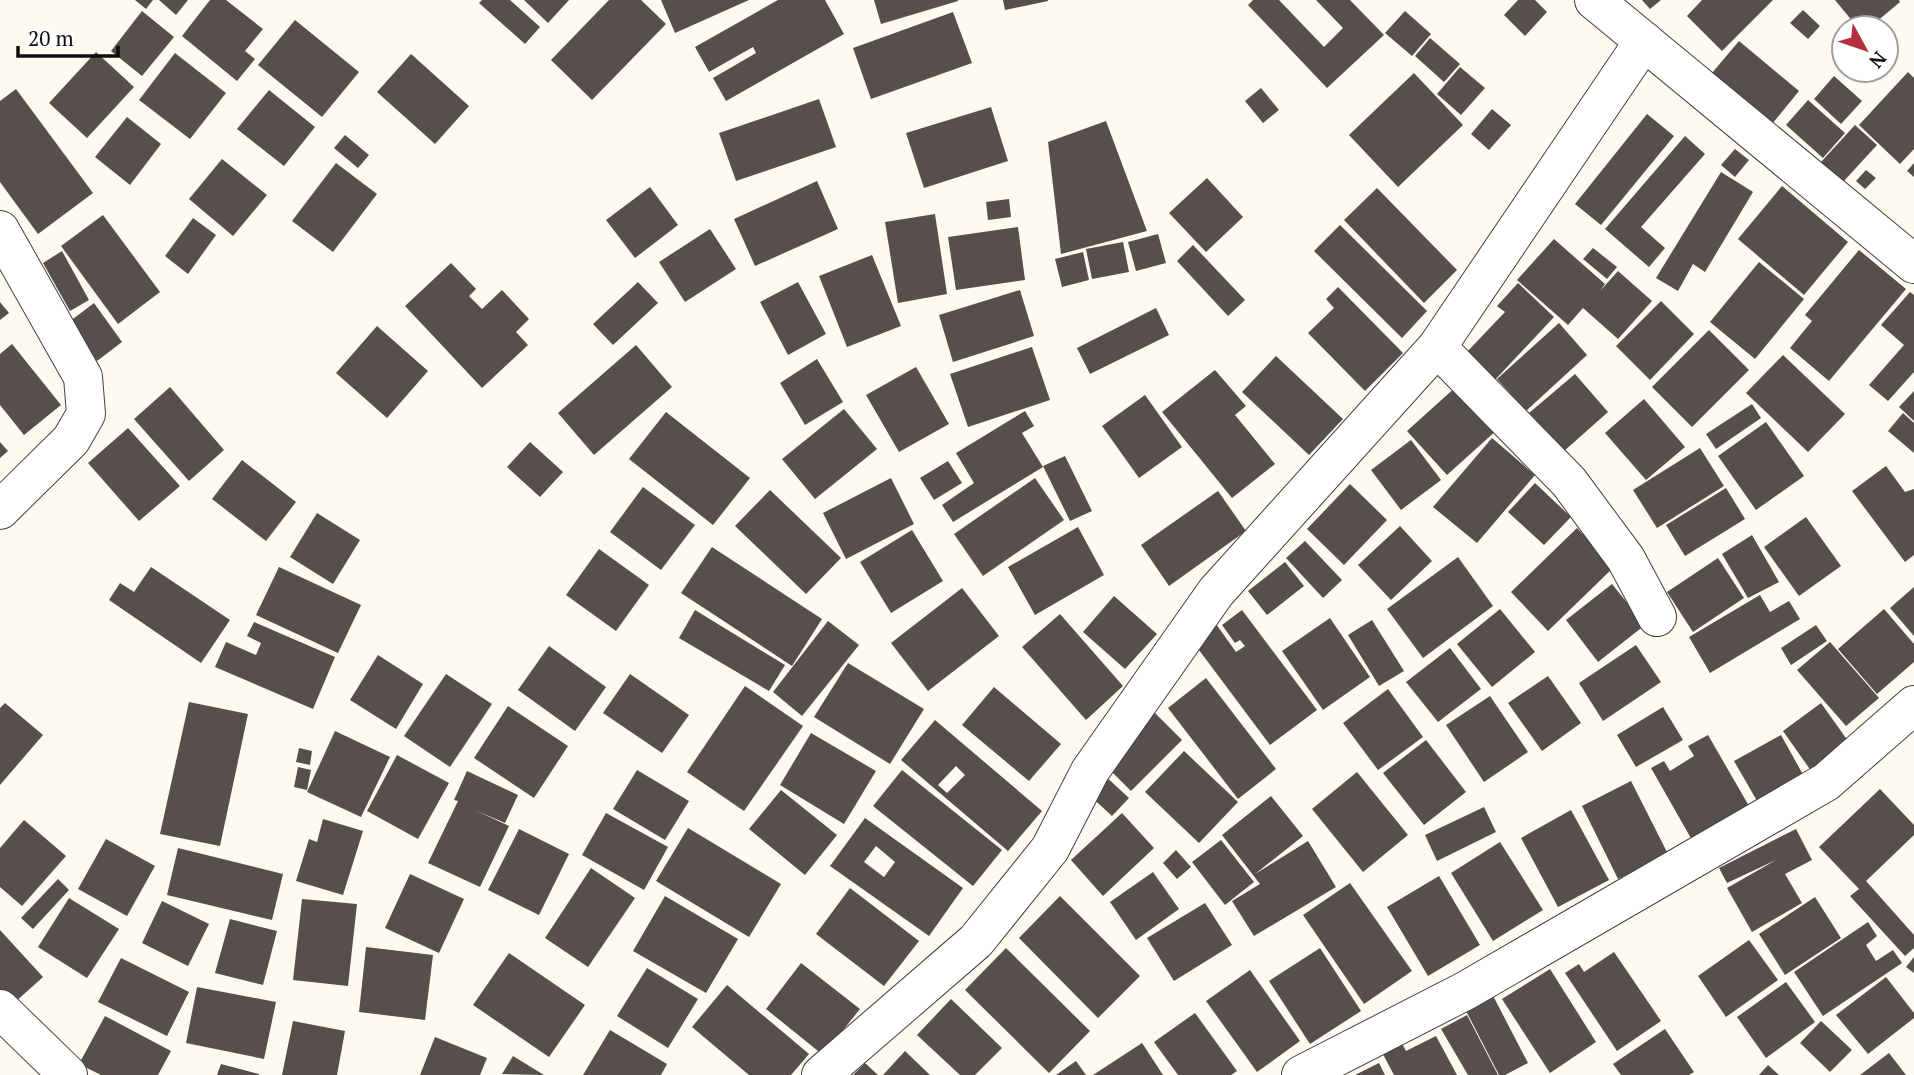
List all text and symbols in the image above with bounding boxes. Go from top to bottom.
scale bar [18,14,117,58]
north arrow [1830,14,1900,84]
text: 20 m [28,24,74,52]
text: N [1864,47,1893,74]

